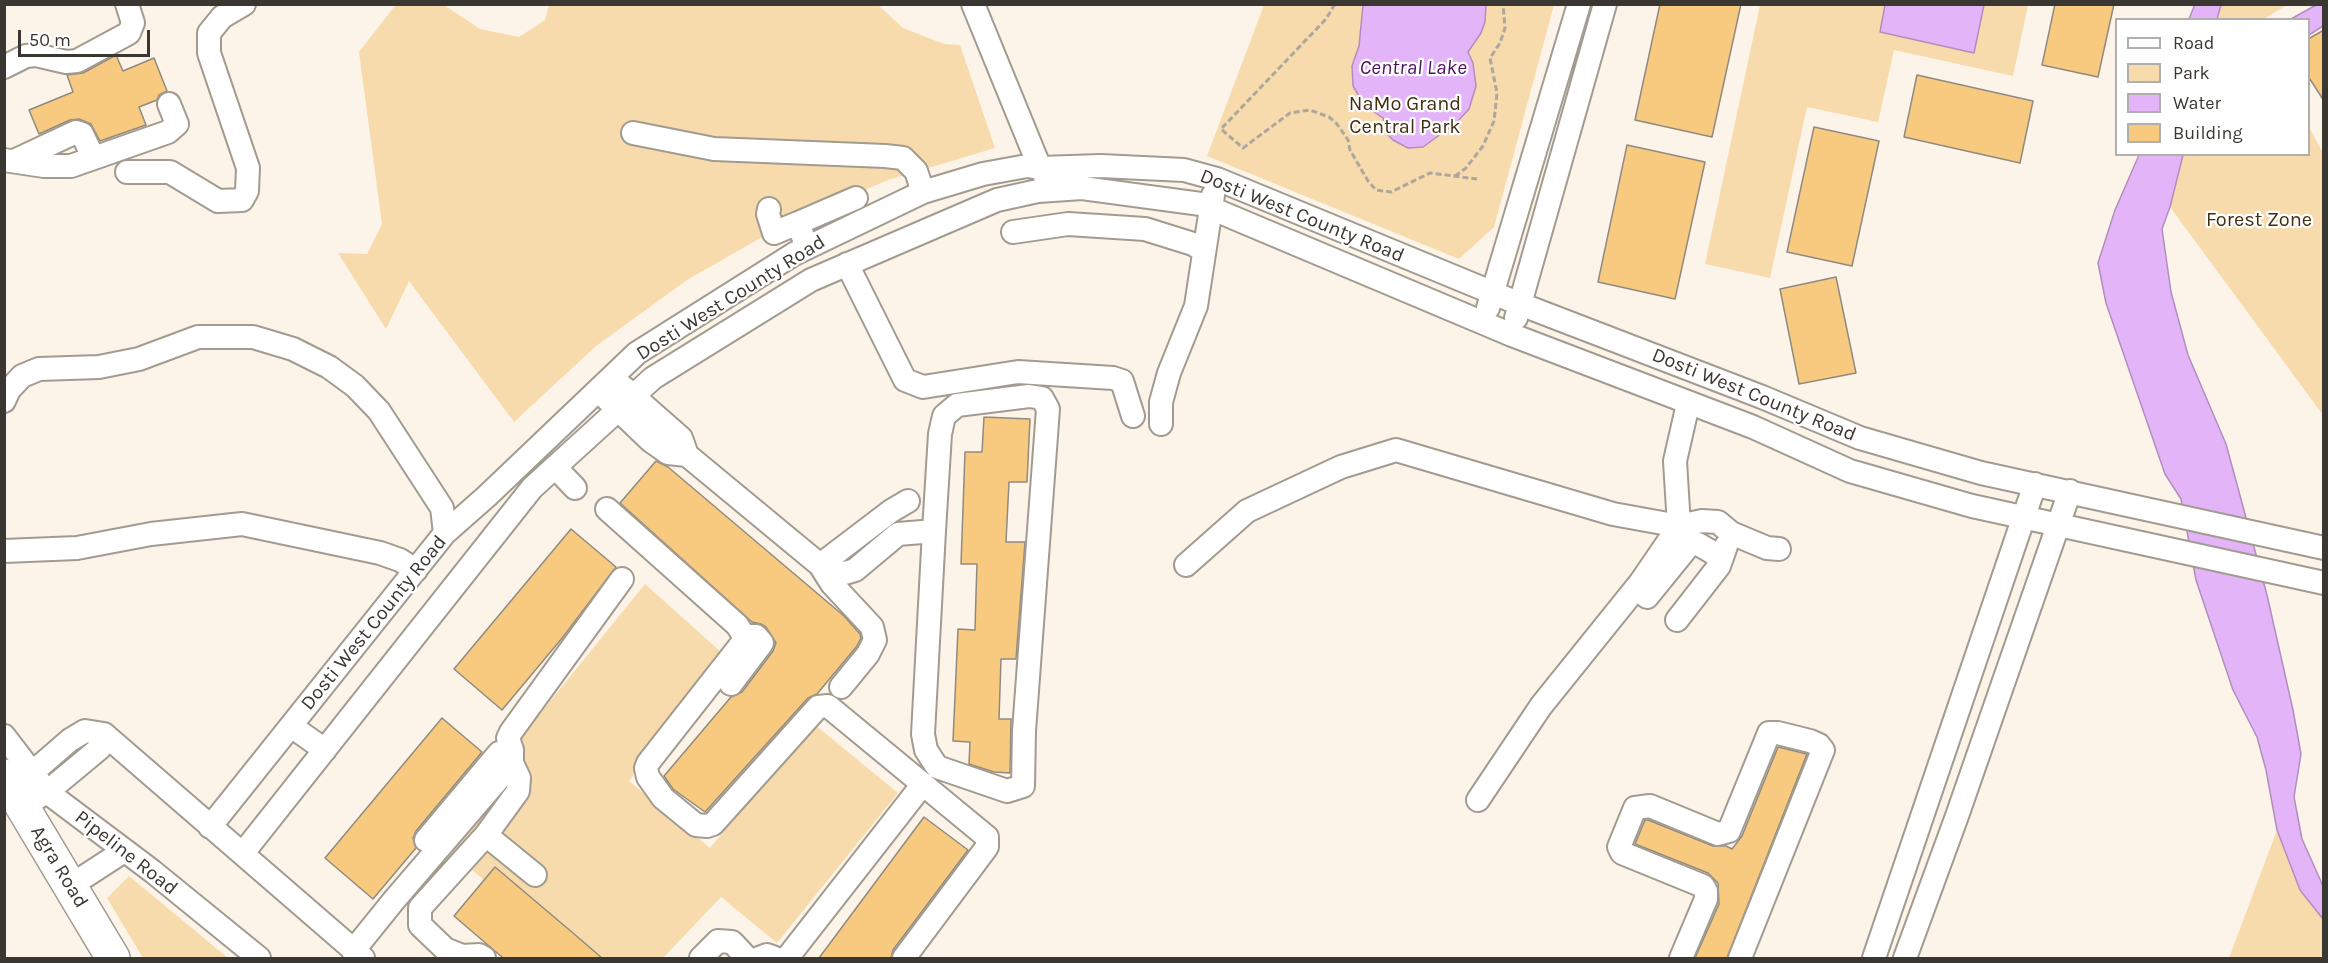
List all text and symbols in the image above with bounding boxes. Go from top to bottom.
scale bar [21,18,153,56]
legend [2115,18,2310,156]
text: 50 m [29,29,71,51]
text: Road [2173,32,2214,54]
water label: Central Lake [1359,55,1467,81]
text: Park [2173,62,2210,84]
park label: NaMo Grand Central Park [1349,92,1461,139]
text: Water [2173,92,2221,114]
text: Building [2173,122,2243,144]
street label: Dosti West County Road [1196,164,1408,268]
park label: Forest Zone [2206,208,2312,232]
street label: Dosti West County Road [632,230,830,366]
street label: Dosti West County Road [1648,343,1860,447]
street label: Dosti West County Road [296,531,452,715]
street label: Pipeline Road [70,805,182,901]
street label: Agra Road [25,821,93,913]

